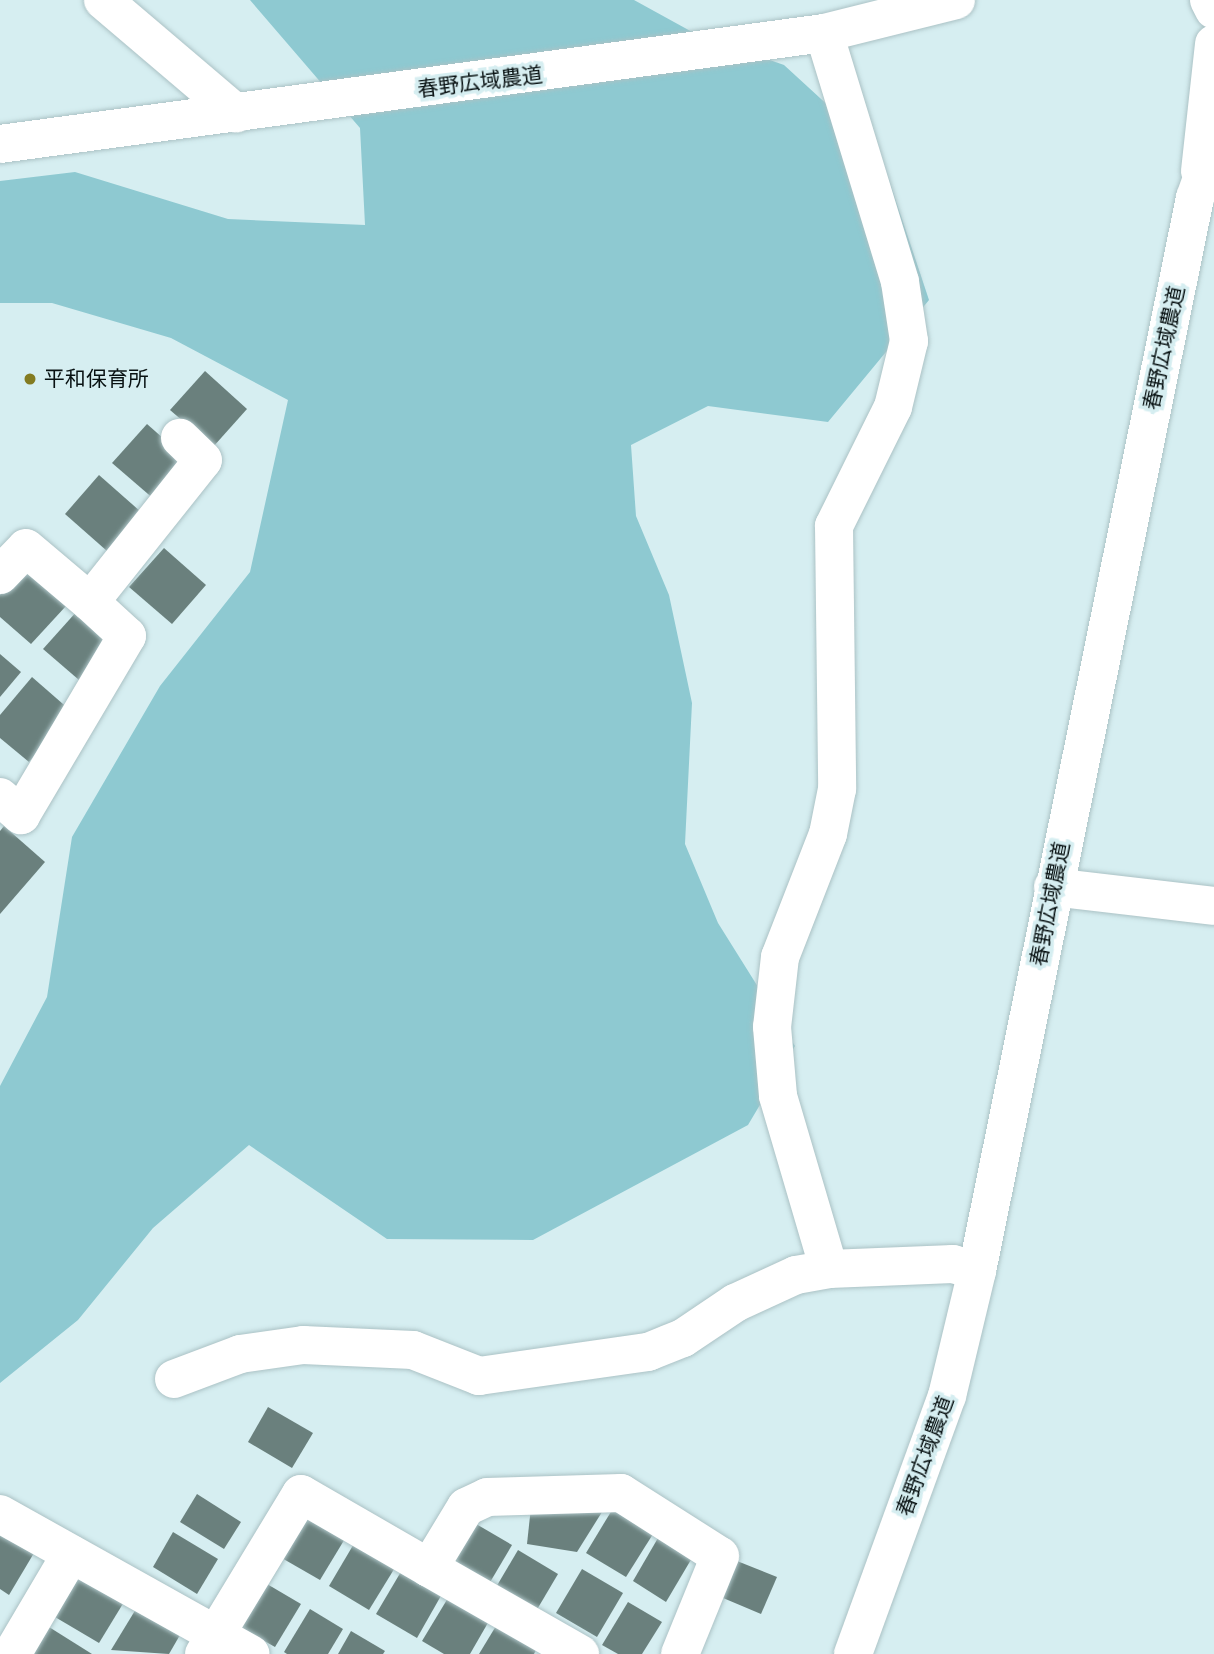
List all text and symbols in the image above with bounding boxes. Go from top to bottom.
street label: 春野広域農道 [416,62,544,102]
street label: 春野広域農道 [1139,284,1189,412]
place label: 平和保育所 [44,366,149,392]
marker: 平和保育所 [22,371,38,387]
street label: 春野広域農道 [1026,840,1074,968]
street label: 春野広域農道 [892,1392,958,1520]

